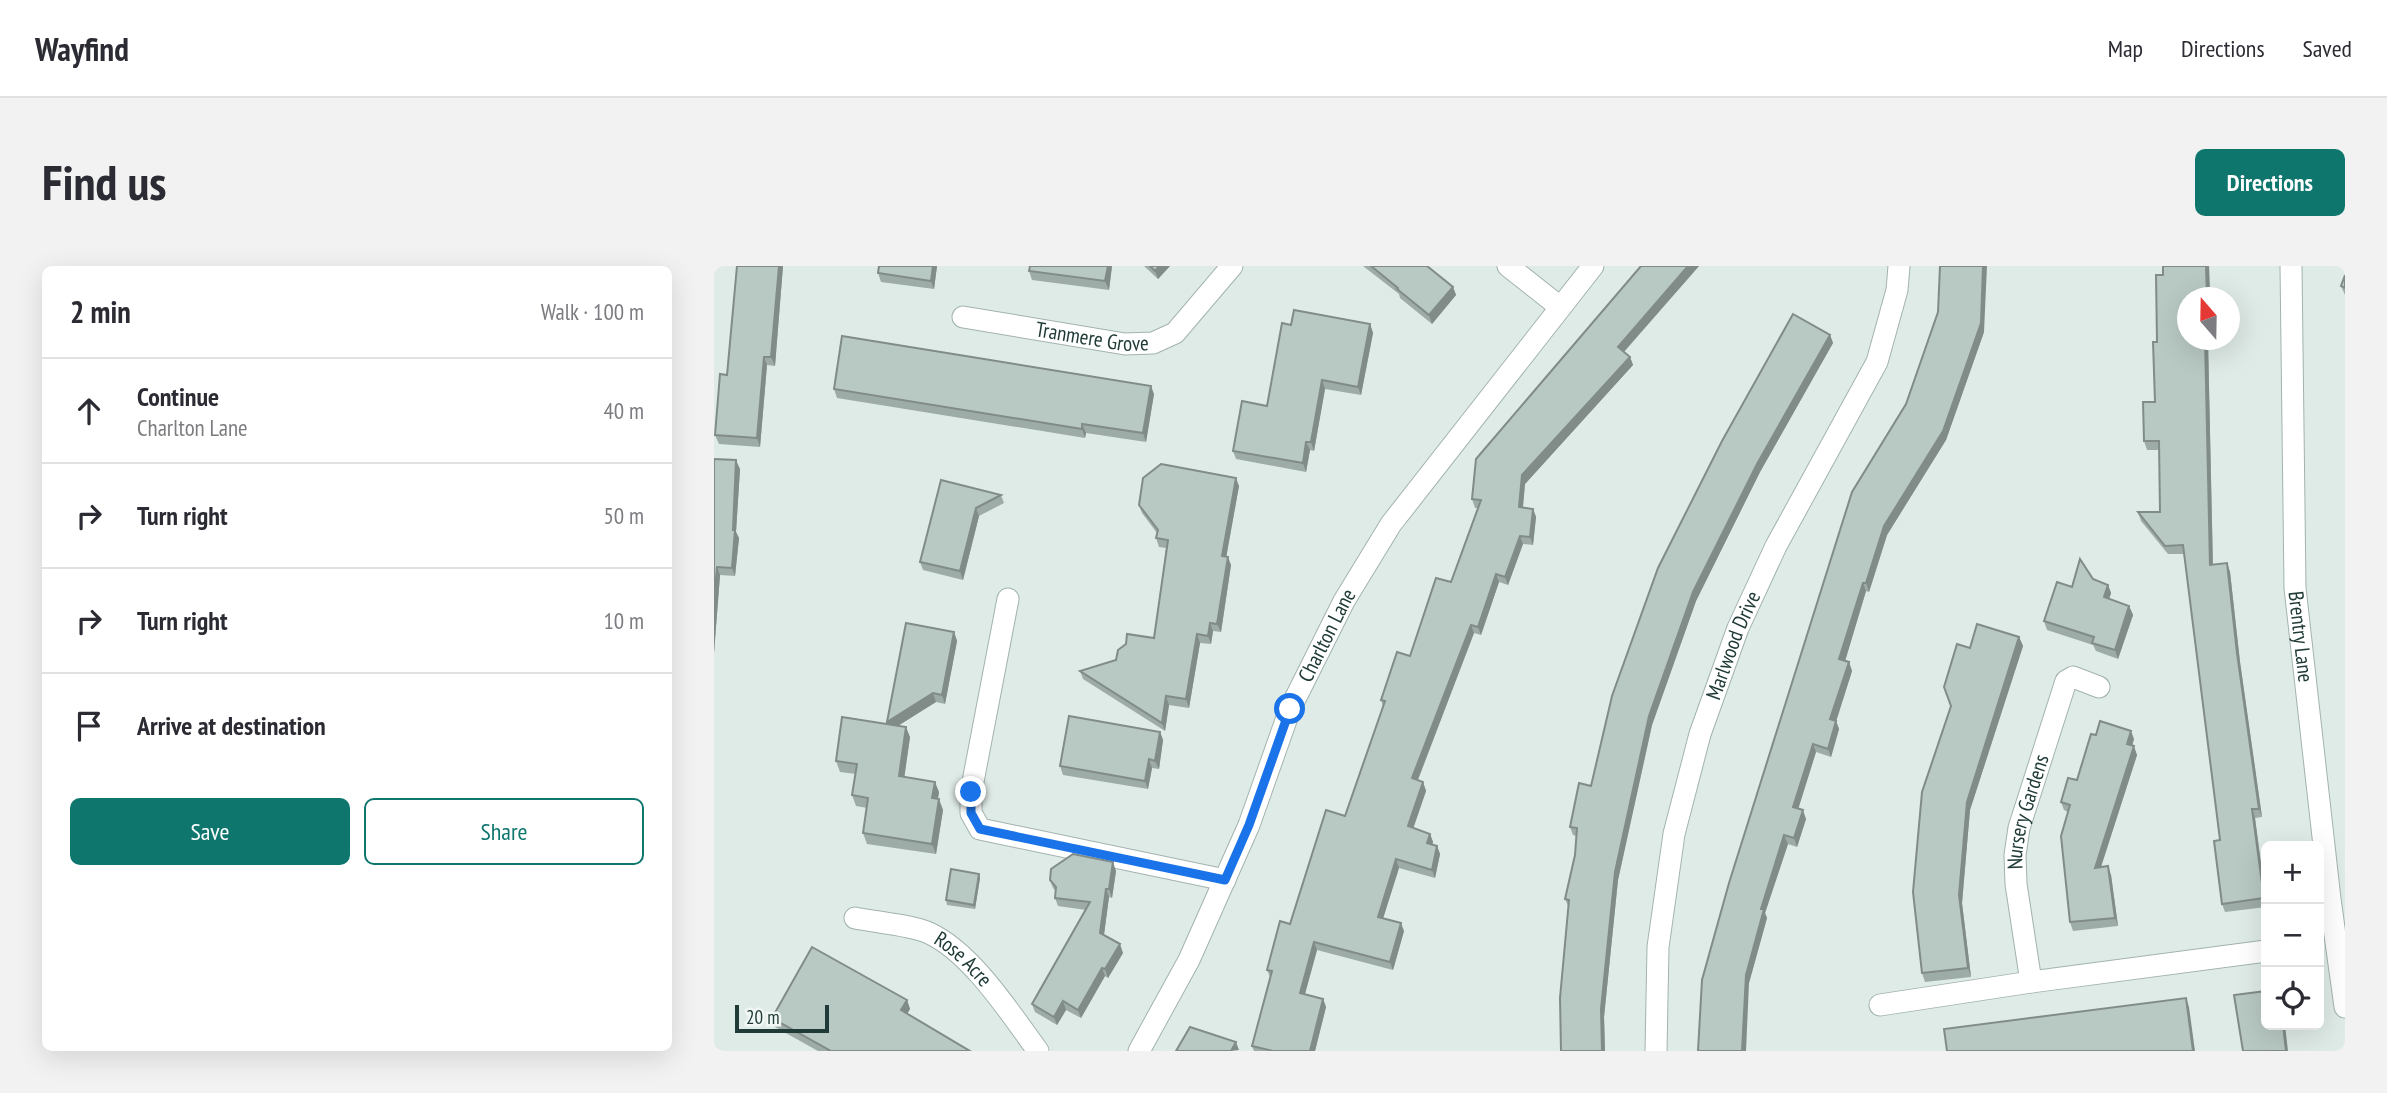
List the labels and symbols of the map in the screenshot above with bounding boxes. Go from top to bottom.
north arrow [2177,287,2240,350]
street label: Tranmere Grove [1034,315,1149,357]
street label: Charlton Lane [1292,583,1361,686]
street label: Marlwood Drive [1699,587,1766,703]
street label: Brentry Lane [2282,590,2320,684]
route start [1274,693,1305,724]
street label: Nursery Gardens [2001,751,2055,870]
route end [955,776,986,807]
street label: Rose Acre [930,925,998,992]
scale bar [735,1002,830,1034]

